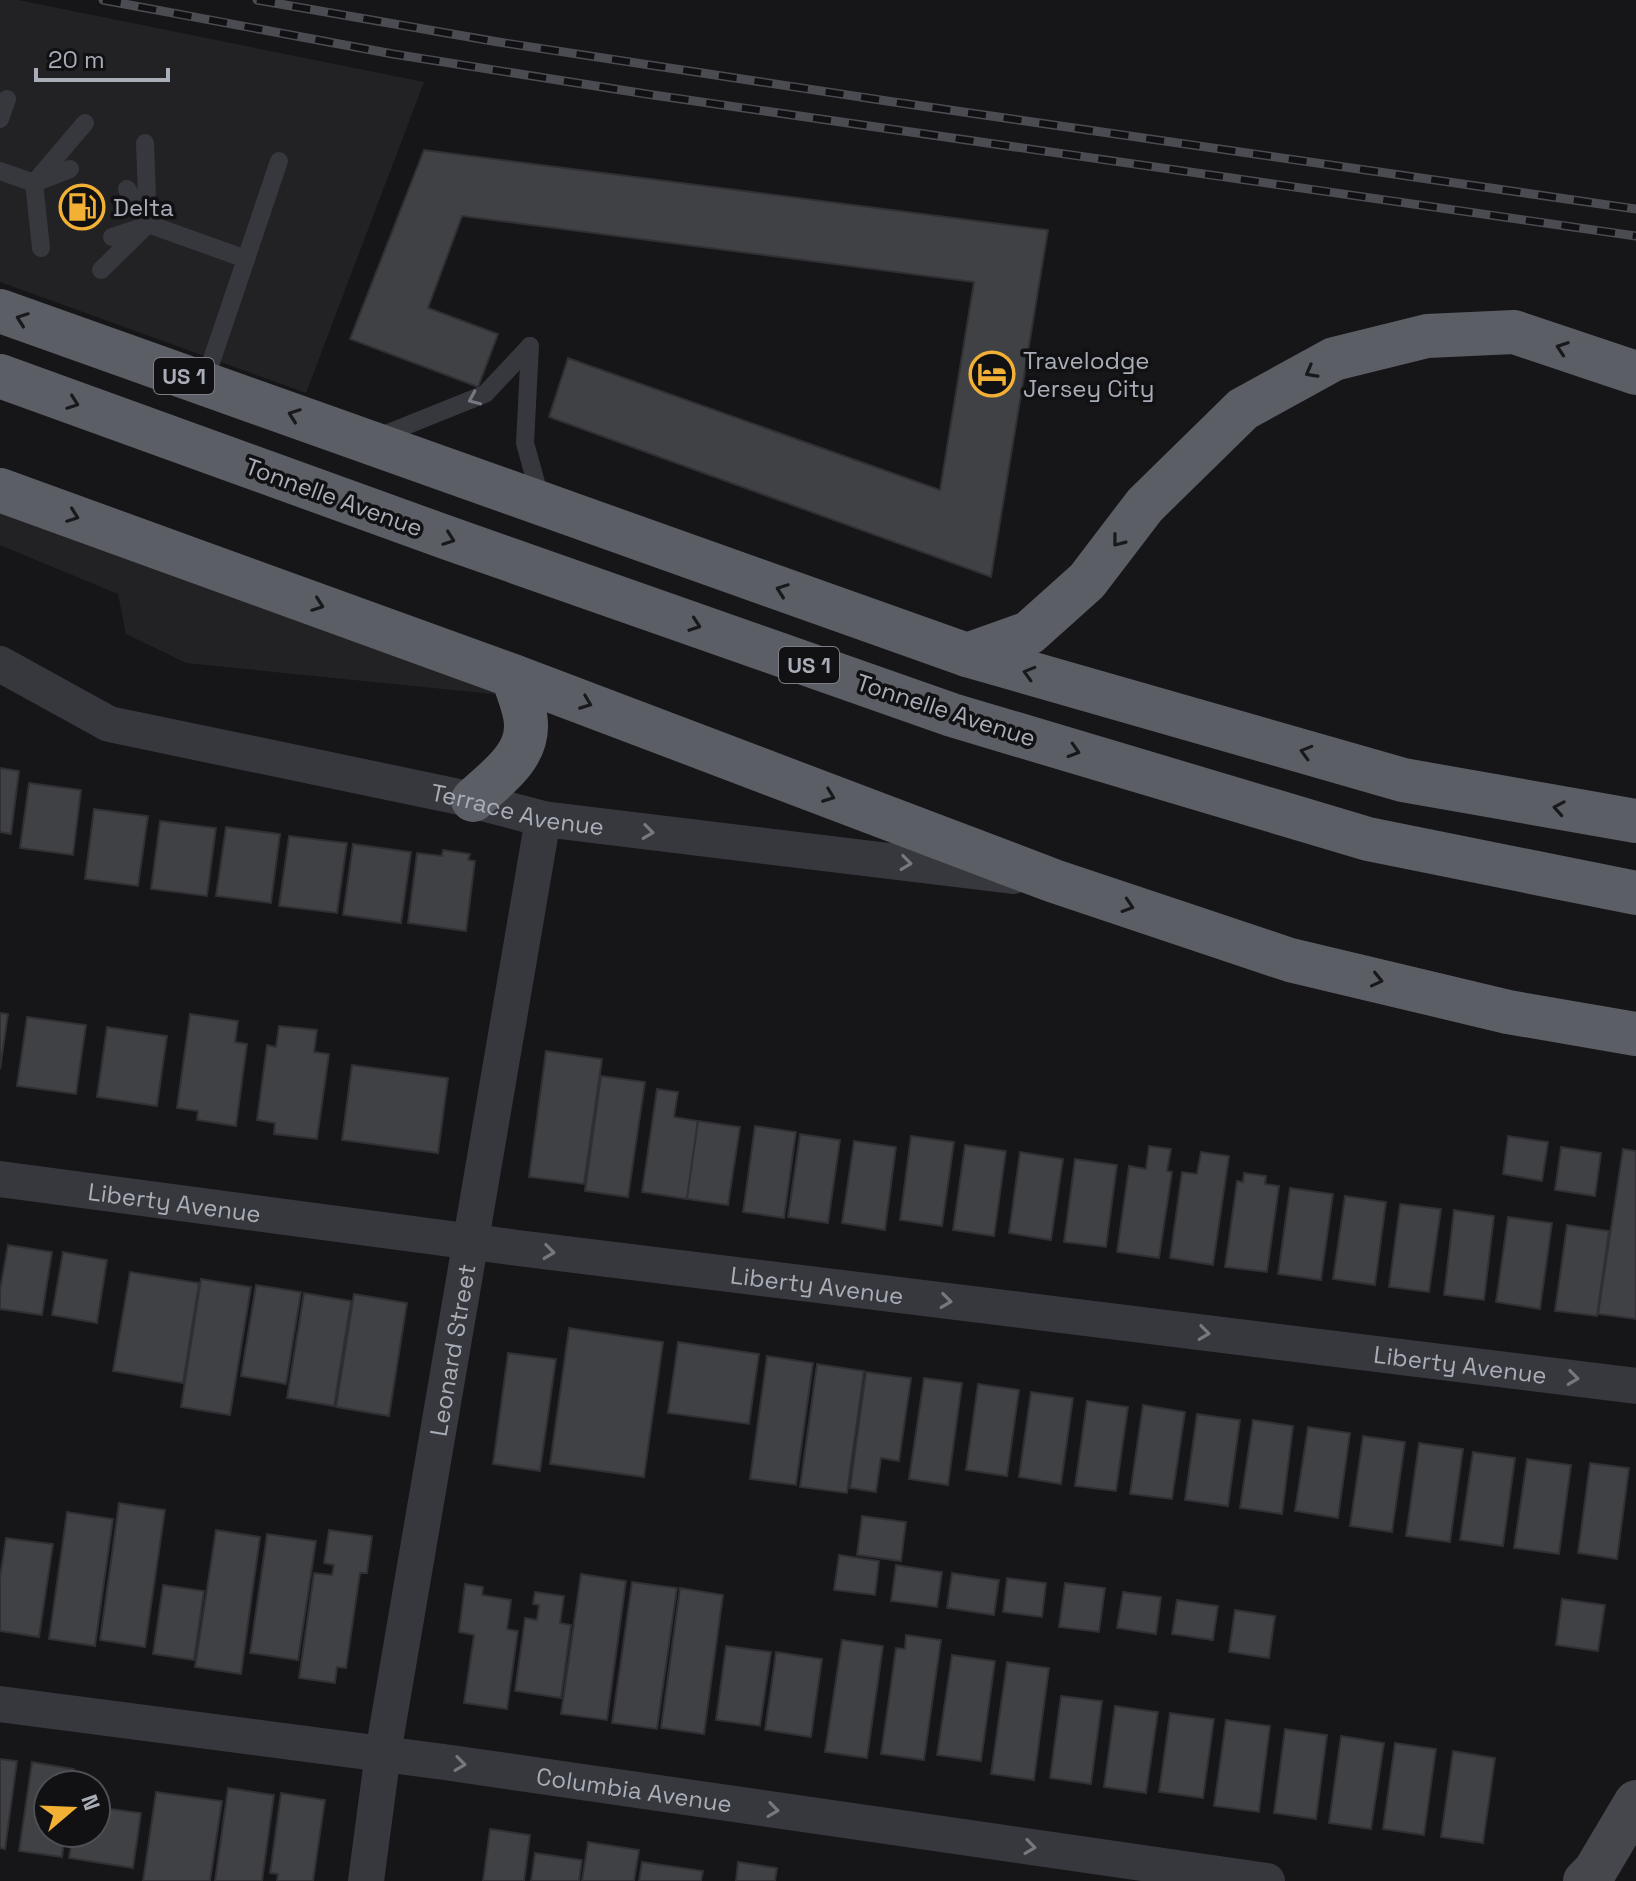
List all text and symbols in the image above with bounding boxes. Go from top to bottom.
scale bar [36,32,168,82]
text: 20 m [48,44,105,75]
fuel station icon: Delta [58,183,106,231]
place label: Delta [113,192,174,223]
one-way arrow [16,312,30,329]
one-way arrow [1556,342,1570,358]
place label: Travelodge Jersey City [1023,345,1154,404]
hotel icon: Travelodge Jersey City [968,350,1016,398]
road number: US 1 [154,358,214,394]
one-way arrow [1305,362,1319,377]
one-way arrow [468,389,482,405]
one-way arrow [65,393,79,410]
one-way arrow [288,409,302,425]
street label: Tonnelle Avenue [241,450,427,544]
one-way arrow [66,507,80,523]
one-way arrow [442,529,456,546]
one-way arrow [1113,532,1127,547]
one-way arrow [776,583,790,599]
one-way arrow [310,595,324,612]
one-way arrow [687,615,701,631]
road number: US 1 [779,647,839,683]
street label: Tonnelle Avenue [852,666,1040,754]
one-way arrow [1022,666,1036,682]
one-way arrow [578,693,592,710]
one-way arrow [1067,742,1081,758]
one-way arrow [1299,745,1313,761]
street label: Terrace Avenue [428,776,606,842]
one-way arrow [821,786,835,803]
one-way arrow [1552,800,1566,817]
one-way arrow [641,823,655,840]
one-way arrow [900,855,913,872]
one-way arrow [1121,897,1135,913]
one-way arrow [1370,971,1384,988]
street label: Liberty Avenue [86,1175,263,1229]
one-way arrow [542,1243,556,1260]
street label: Liberty Avenue [729,1259,905,1311]
street label: Leonard Street [422,1261,482,1439]
one-way arrow [939,1292,953,1309]
one-way arrow [1197,1324,1211,1341]
street label: Liberty Avenue [1372,1338,1549,1390]
one-way arrow [1567,1370,1580,1387]
one-way arrow [453,1755,467,1772]
street label: Columbia Avenue [534,1760,734,1819]
north arrow [32,1769,112,1849]
text: N [75,1791,107,1814]
one-way arrow [766,1801,779,1818]
one-way arrow [1023,1838,1037,1855]

